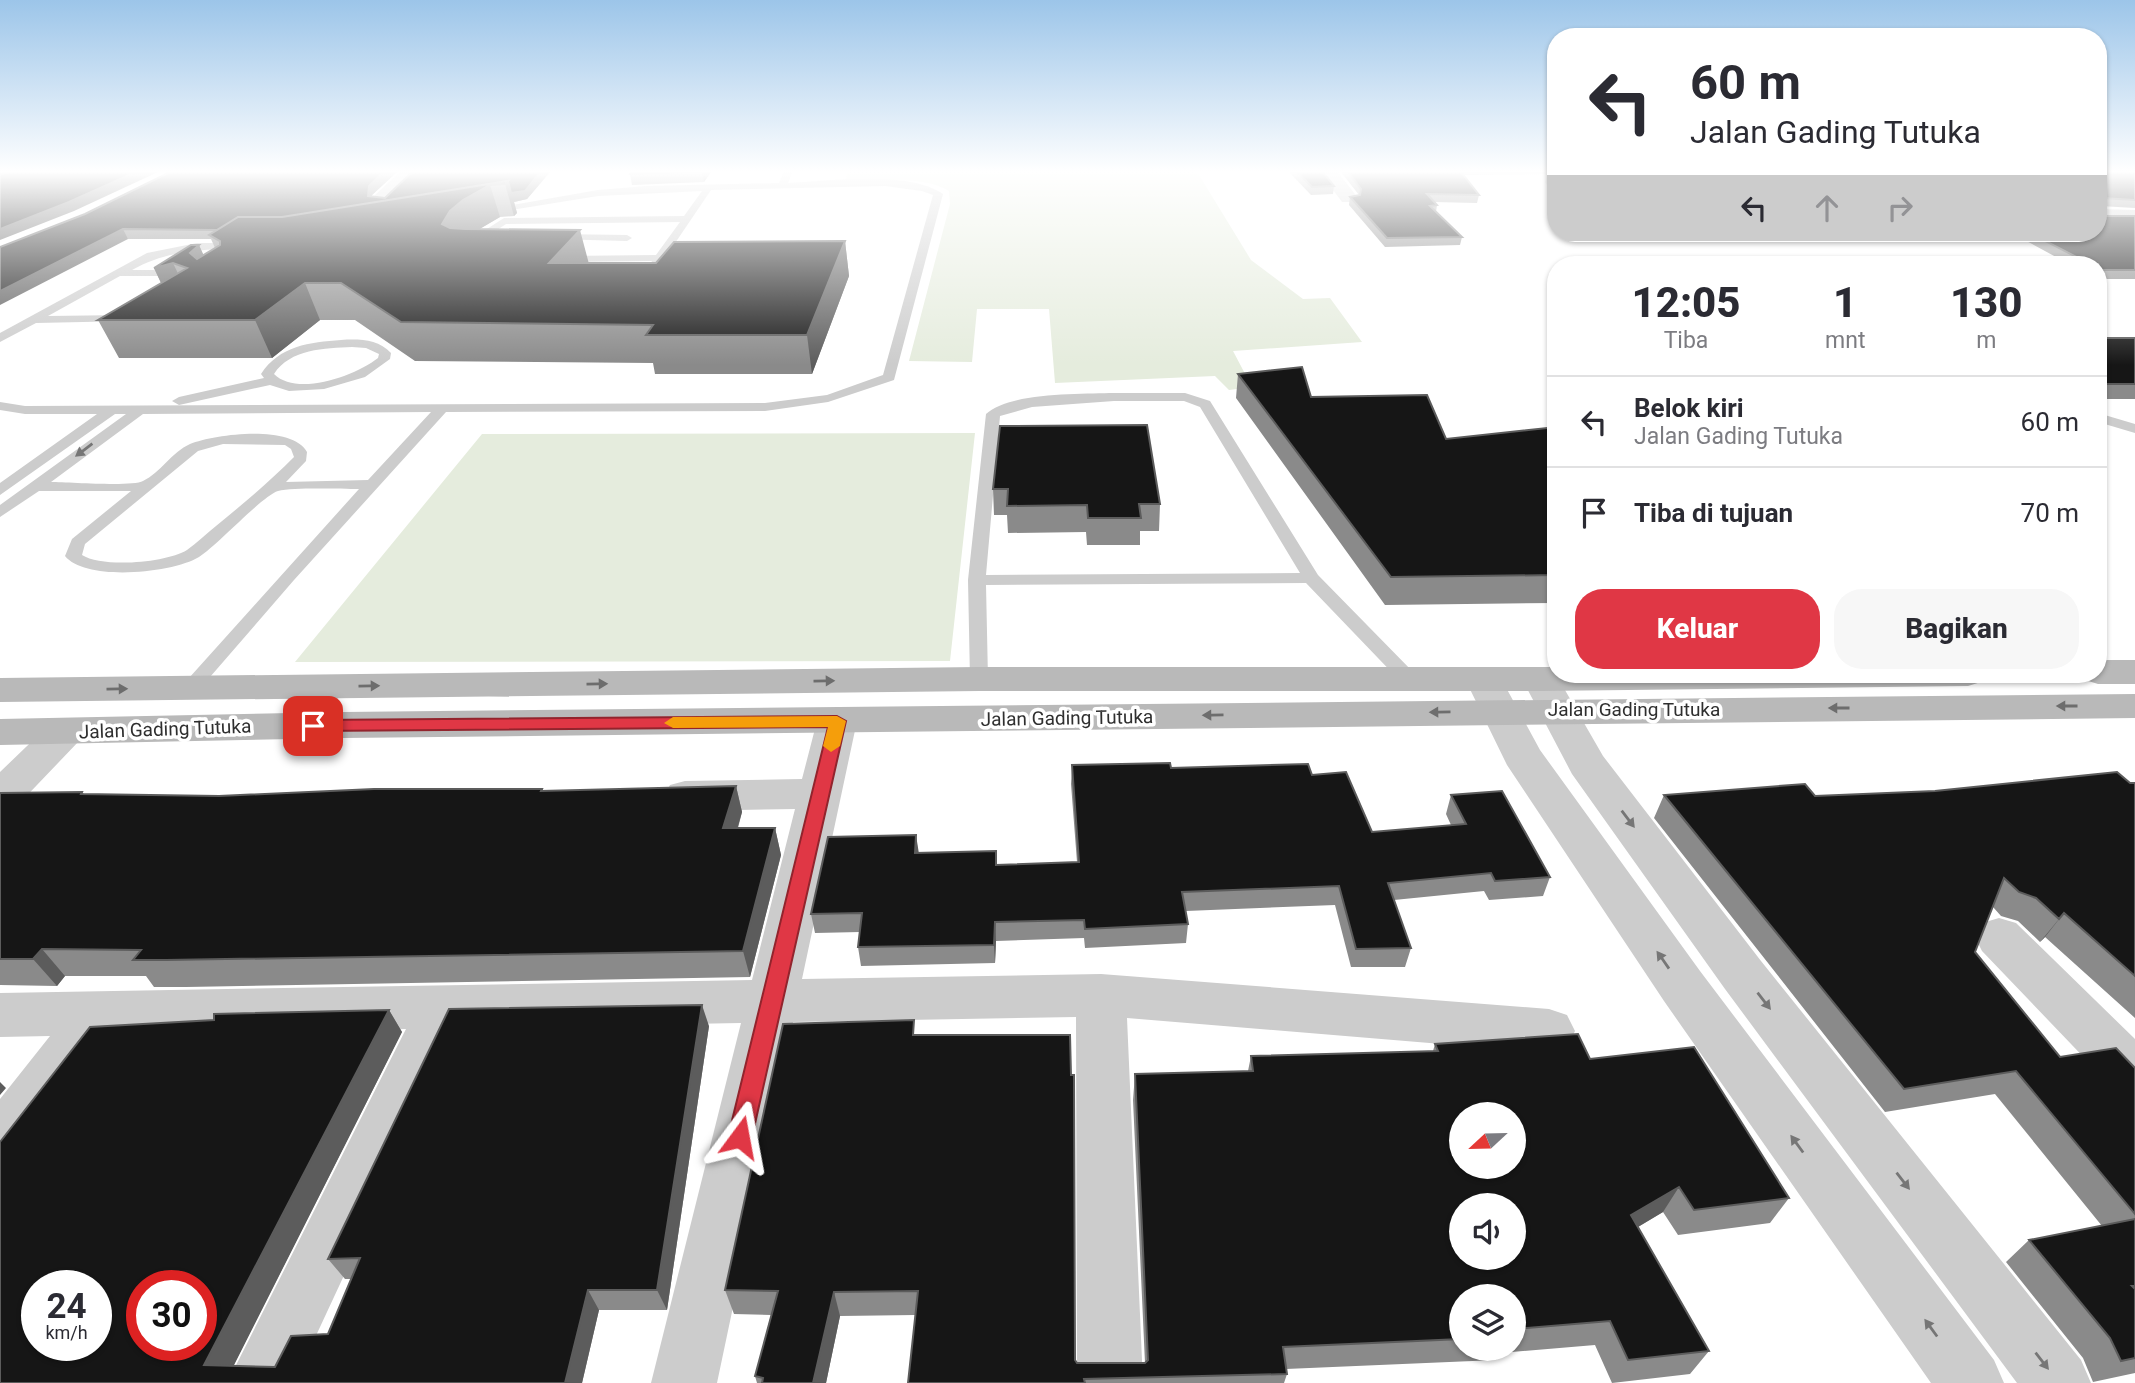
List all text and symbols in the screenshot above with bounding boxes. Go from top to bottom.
text: 60 m [1690,54,1801,111]
icon: left [1575,56,1666,147]
text: Jalan Gading Tutuka [1690,113,1981,151]
icon: left [1735,189,1773,227]
icon: ahead [1808,189,1846,227]
icon: right [1881,189,1919,227]
text: 12:05 [1631,278,1741,327]
text: 1 [1833,278,1857,327]
text: 130 [1950,278,2023,327]
text: Tiba [1664,327,1708,354]
text: mnt [1825,327,1865,354]
text: m [1976,327,1996,354]
text: Belok kiri [1634,393,1744,423]
icon: left [1575,403,1613,441]
text: 60 m [2021,407,2079,437]
text: Jalan Gading Tutuka [1634,423,1843,450]
one-way arrow [75,442,93,456]
icon: arrive [1575,494,1613,532]
text: Tiba di tujuan [1634,498,1793,528]
text: 70 m [2021,498,2079,528]
button: Keluar [1575,589,1820,669]
button: Bagikan [1834,589,2079,669]
one-way arrow [813,675,835,687]
one-way arrow [586,678,608,689]
one-way arrow [358,681,380,692]
one-way arrow [106,683,128,695]
pin [283,696,343,756]
street label: Jalan Gading Tutuka [1548,698,1720,721]
one-way arrow [2056,701,2078,712]
one-way arrow [1828,702,1850,714]
street label: Jalan Gading Tutuka [980,705,1154,731]
one-way arrow [1429,706,1451,718]
icon: arrive [294,707,332,745]
one-way arrow [1202,710,1224,721]
street label: Jalan Gading Tutuka [78,714,252,744]
one-way arrow [1620,809,1635,827]
one-way arrow [1656,951,1670,969]
one-way arrow [1756,992,1770,1010]
position arrow [703,1100,777,1174]
north arrow [1449,1102,1526,1180]
map controls [1449,1102,1526,1361]
one-way arrow [1790,1135,1804,1153]
one-way arrow [1895,1172,1910,1190]
button: sound [1449,1193,1526,1270]
speed limit sign: 30 [126,1270,217,1361]
button: layers [1449,1284,1526,1361]
text: 24 [46,1286,87,1327]
one-way arrow [1924,1319,1938,1337]
text: km/h [45,1322,88,1343]
one-way arrow [2034,1352,2049,1370]

